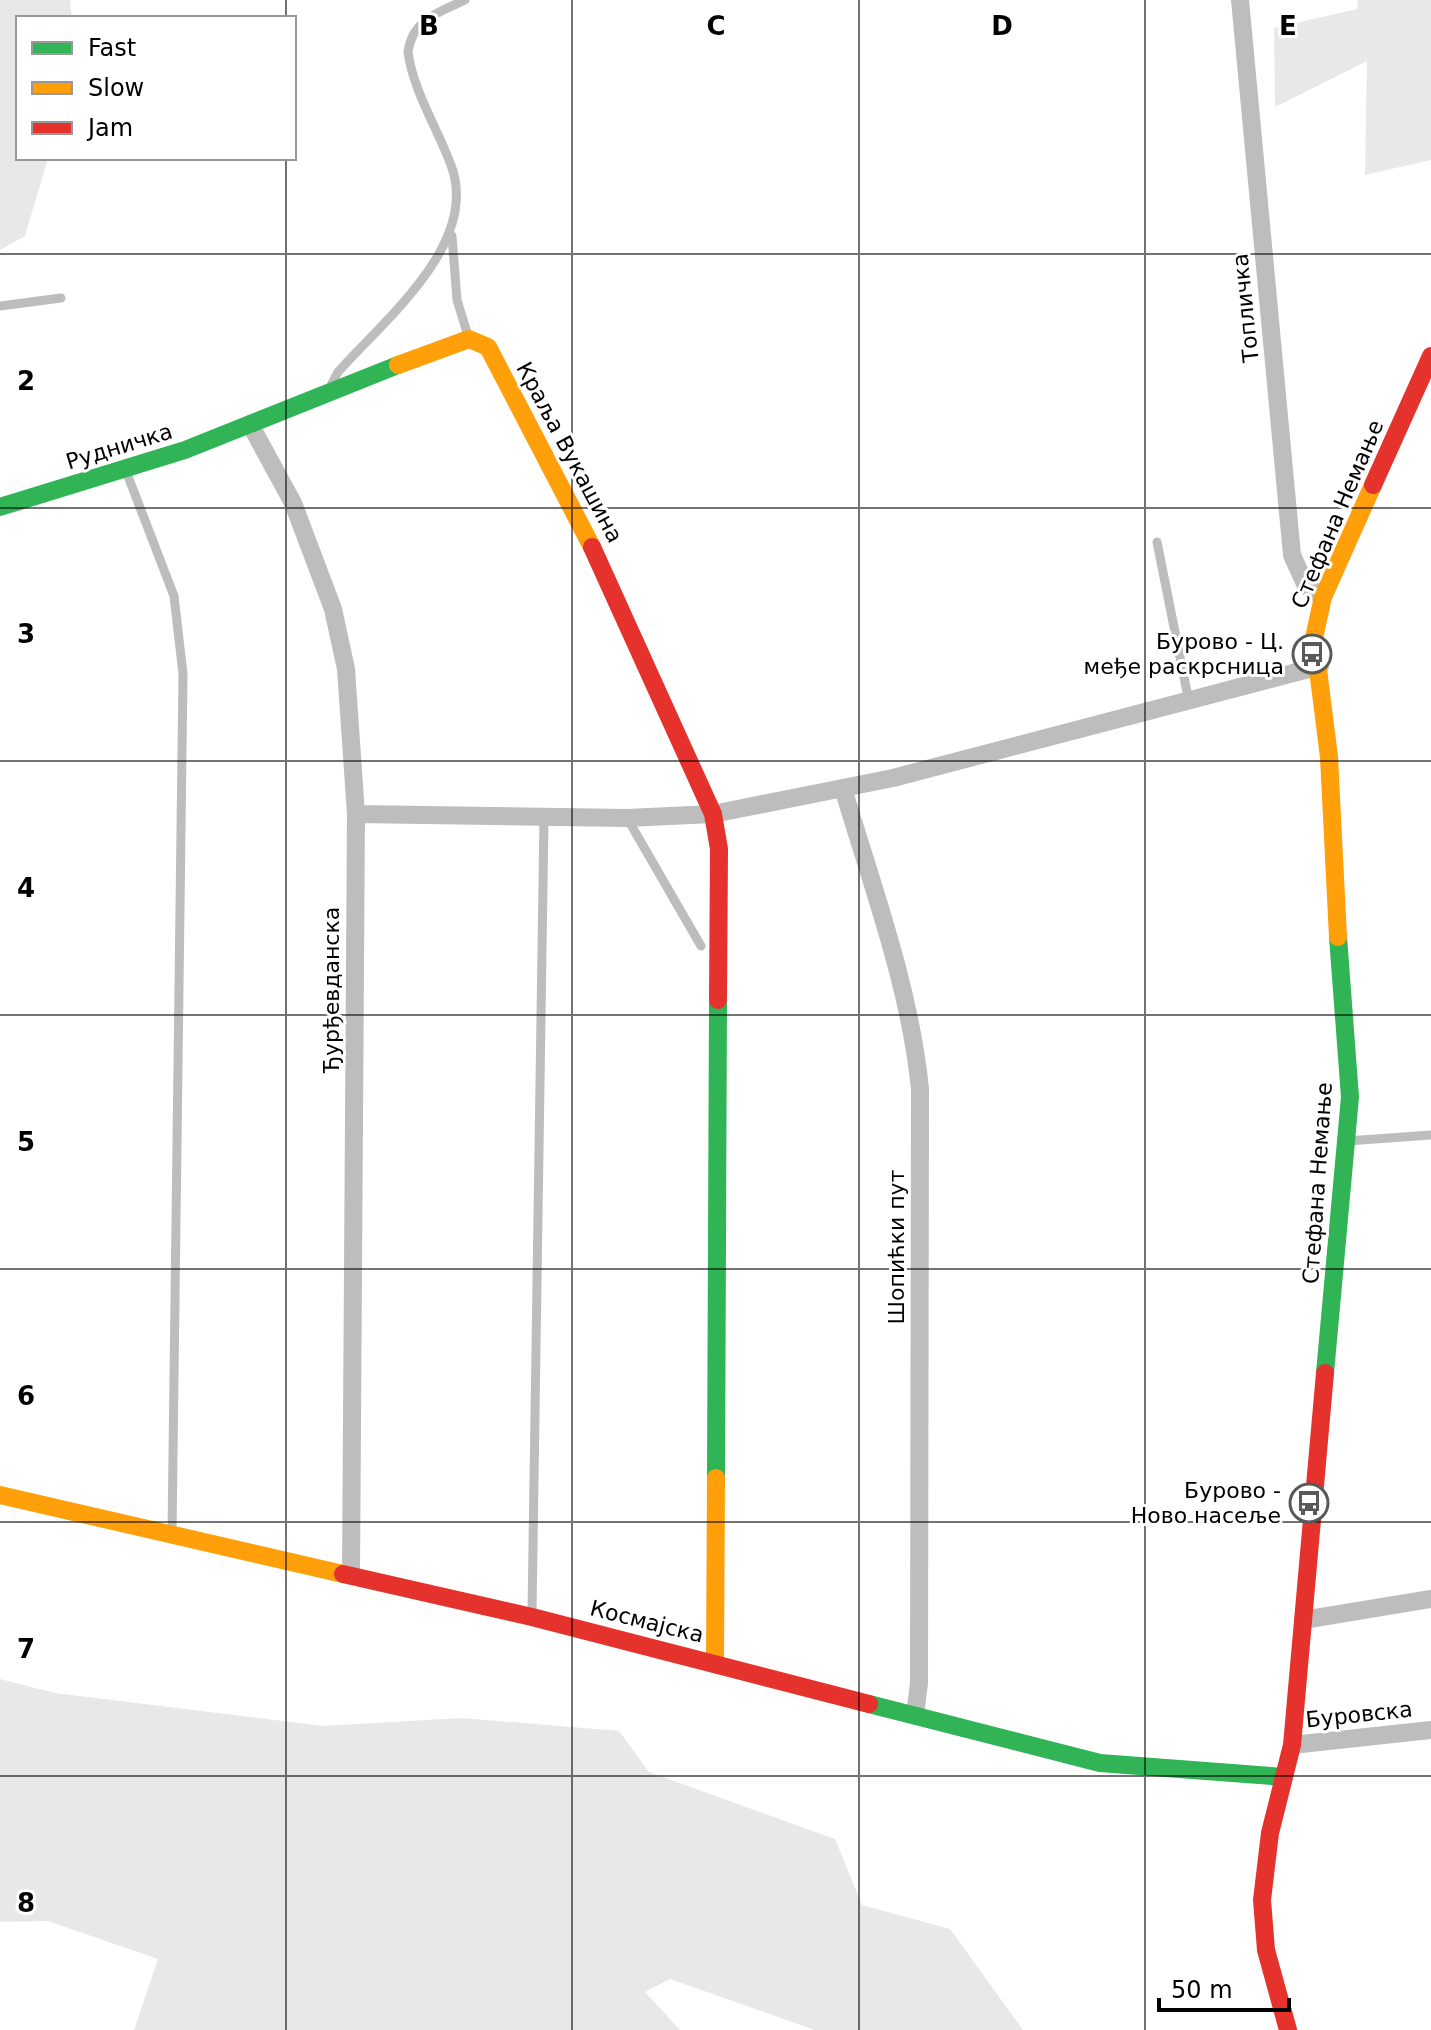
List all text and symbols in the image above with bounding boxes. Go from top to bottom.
text: B [419,11,439,41]
text: C [706,11,726,41]
text: D [991,11,1013,41]
text: E [1279,11,1297,41]
legend [16,16,296,160]
text: Fast [88,34,136,62]
text: Slow [88,74,144,102]
text: Jam [86,114,133,142]
street label: Топличка [1227,252,1264,365]
street label: Краља Вукашина [511,358,628,547]
text: 2 [17,366,35,396]
street label: Стефана Немање [1286,416,1388,612]
street label: Рудничка [63,418,175,475]
text: 3 [17,619,35,649]
place label: Бурово - Ц. међе раскрсница [1084,629,1284,679]
bus stop icon: Бурово - Ц. међе раскрсница [1291,633,1333,675]
text: 4 [17,873,35,903]
street label: Ђурђевданска [319,907,344,1074]
street label: Стефана Немање [1298,1081,1337,1285]
text: 5 [17,1127,35,1157]
street label: Шопићки пут [884,1169,909,1324]
text: 6 [17,1381,35,1411]
place label: Бурово - Ново насеље [1131,1478,1281,1528]
bus stop icon: Бурово - Ново насеље [1288,1482,1330,1524]
street label: Космајска [587,1595,706,1648]
text: 7 [17,1634,35,1664]
street label: Буровска [1304,1696,1414,1733]
text: 8 [17,1888,35,1918]
scale bar [1159,1962,1289,2012]
text: 50 m [1171,1976,1233,2004]

